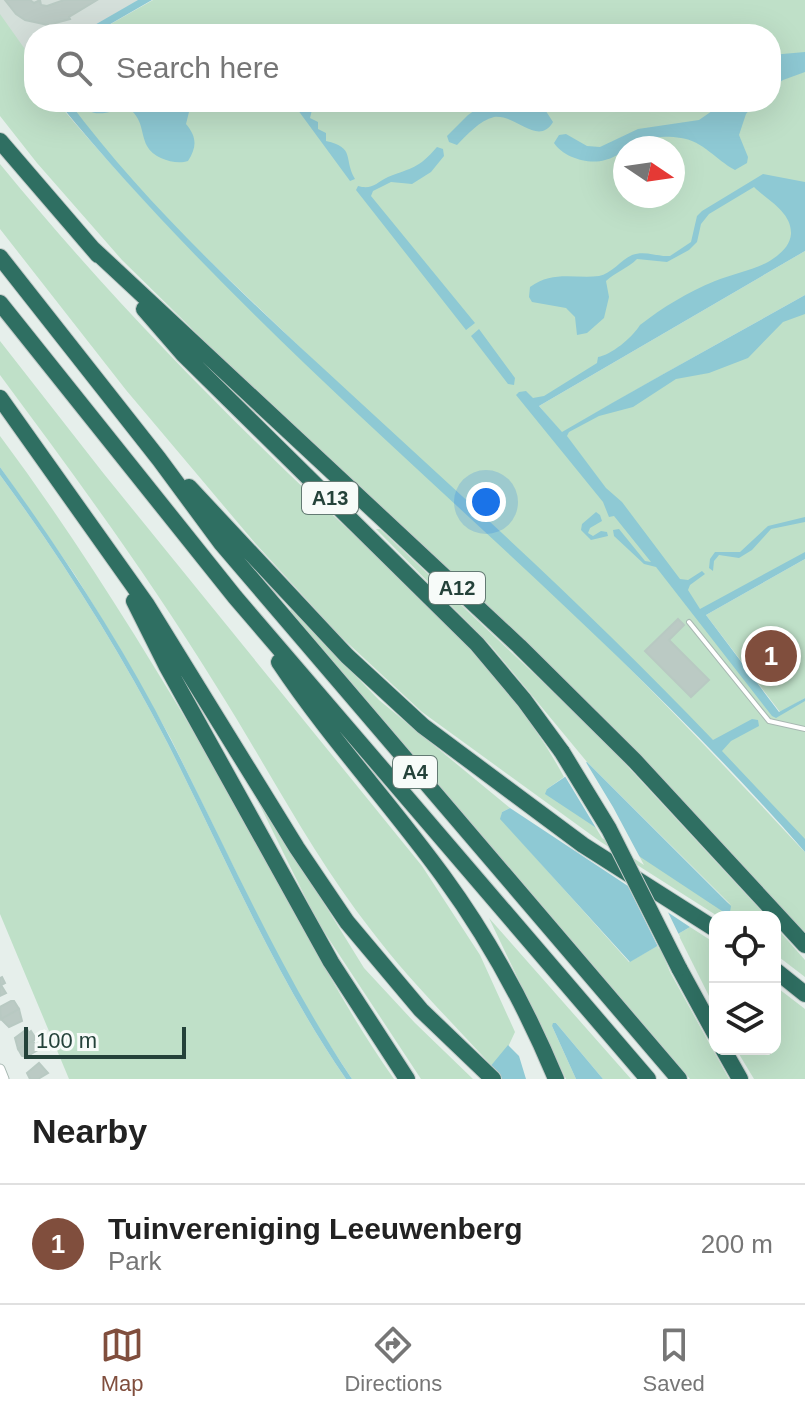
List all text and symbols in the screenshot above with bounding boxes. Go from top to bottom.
search box [24,24,781,112]
icon: search [52,46,96,90]
text: Search here [116,51,279,84]
north arrow [613,136,685,208]
road number: A13 [302,482,358,514]
your location [466,482,506,522]
road number: A12 [429,572,485,604]
pin: 1 [745,626,797,686]
road number: A4 [393,756,437,788]
map controls [709,911,781,1055]
button: locate [709,911,781,983]
button: layers [709,983,781,1055]
scale bar [24,1023,186,1059]
text: 100 m [36,1028,97,1053]
text: Nearby [32,1112,147,1150]
text: Tuinvereniging Leeuwenberg [108,1212,523,1245]
text: 1 [51,1229,65,1259]
text: 200 m [701,1229,773,1259]
text: Park [108,1246,161,1276]
tab: Map [100,1323,144,1397]
tab: Directions [344,1323,442,1397]
tab: Saved [642,1323,705,1397]

